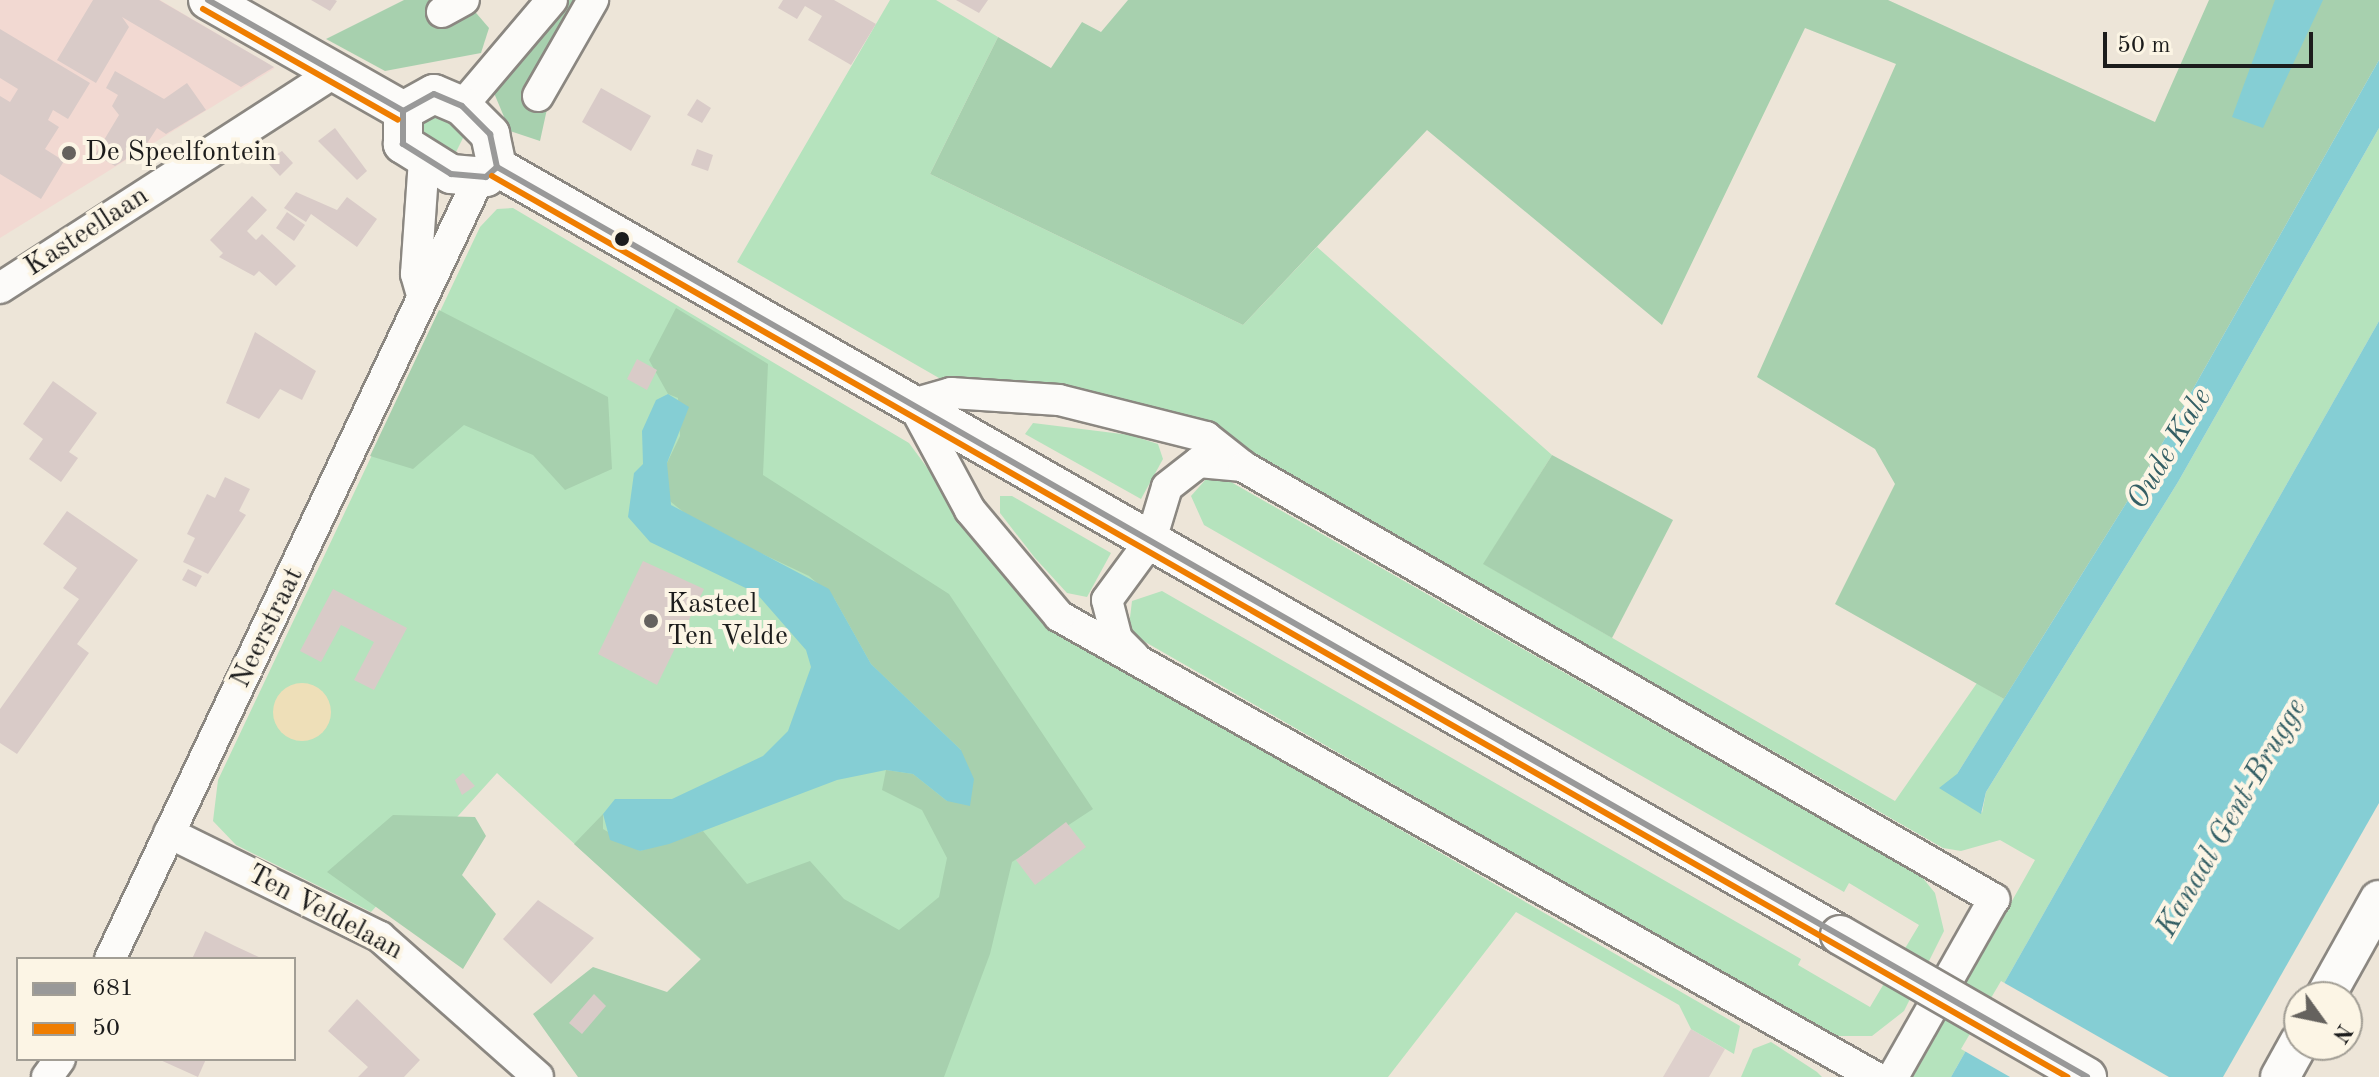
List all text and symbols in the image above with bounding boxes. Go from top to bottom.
scale bar [2107,16,2317,66]
text: 50 m [2117,34,2171,58]
place label: De Speelfontein [85,136,276,170]
marker: De Speelfontein [60,144,78,162]
street label: Kasteellaan [19,180,155,284]
unlabelled marker [614,231,630,247]
water label: Oude Kale [2120,382,2220,516]
street label: Neerstraat [224,562,312,694]
place label: Kasteel Ten Velde [667,588,788,654]
marker: Kasteel Ten Velde [642,612,660,630]
water label: Kanaal Gent-Brugge [2149,692,2315,944]
street label: Ten Veldelaan [242,858,408,968]
legend [16,957,296,1061]
text: 681 [92,977,134,1001]
north arrow [2283,981,2363,1061]
text: 50 [92,1017,120,1041]
text: N [2328,1020,2355,1046]

